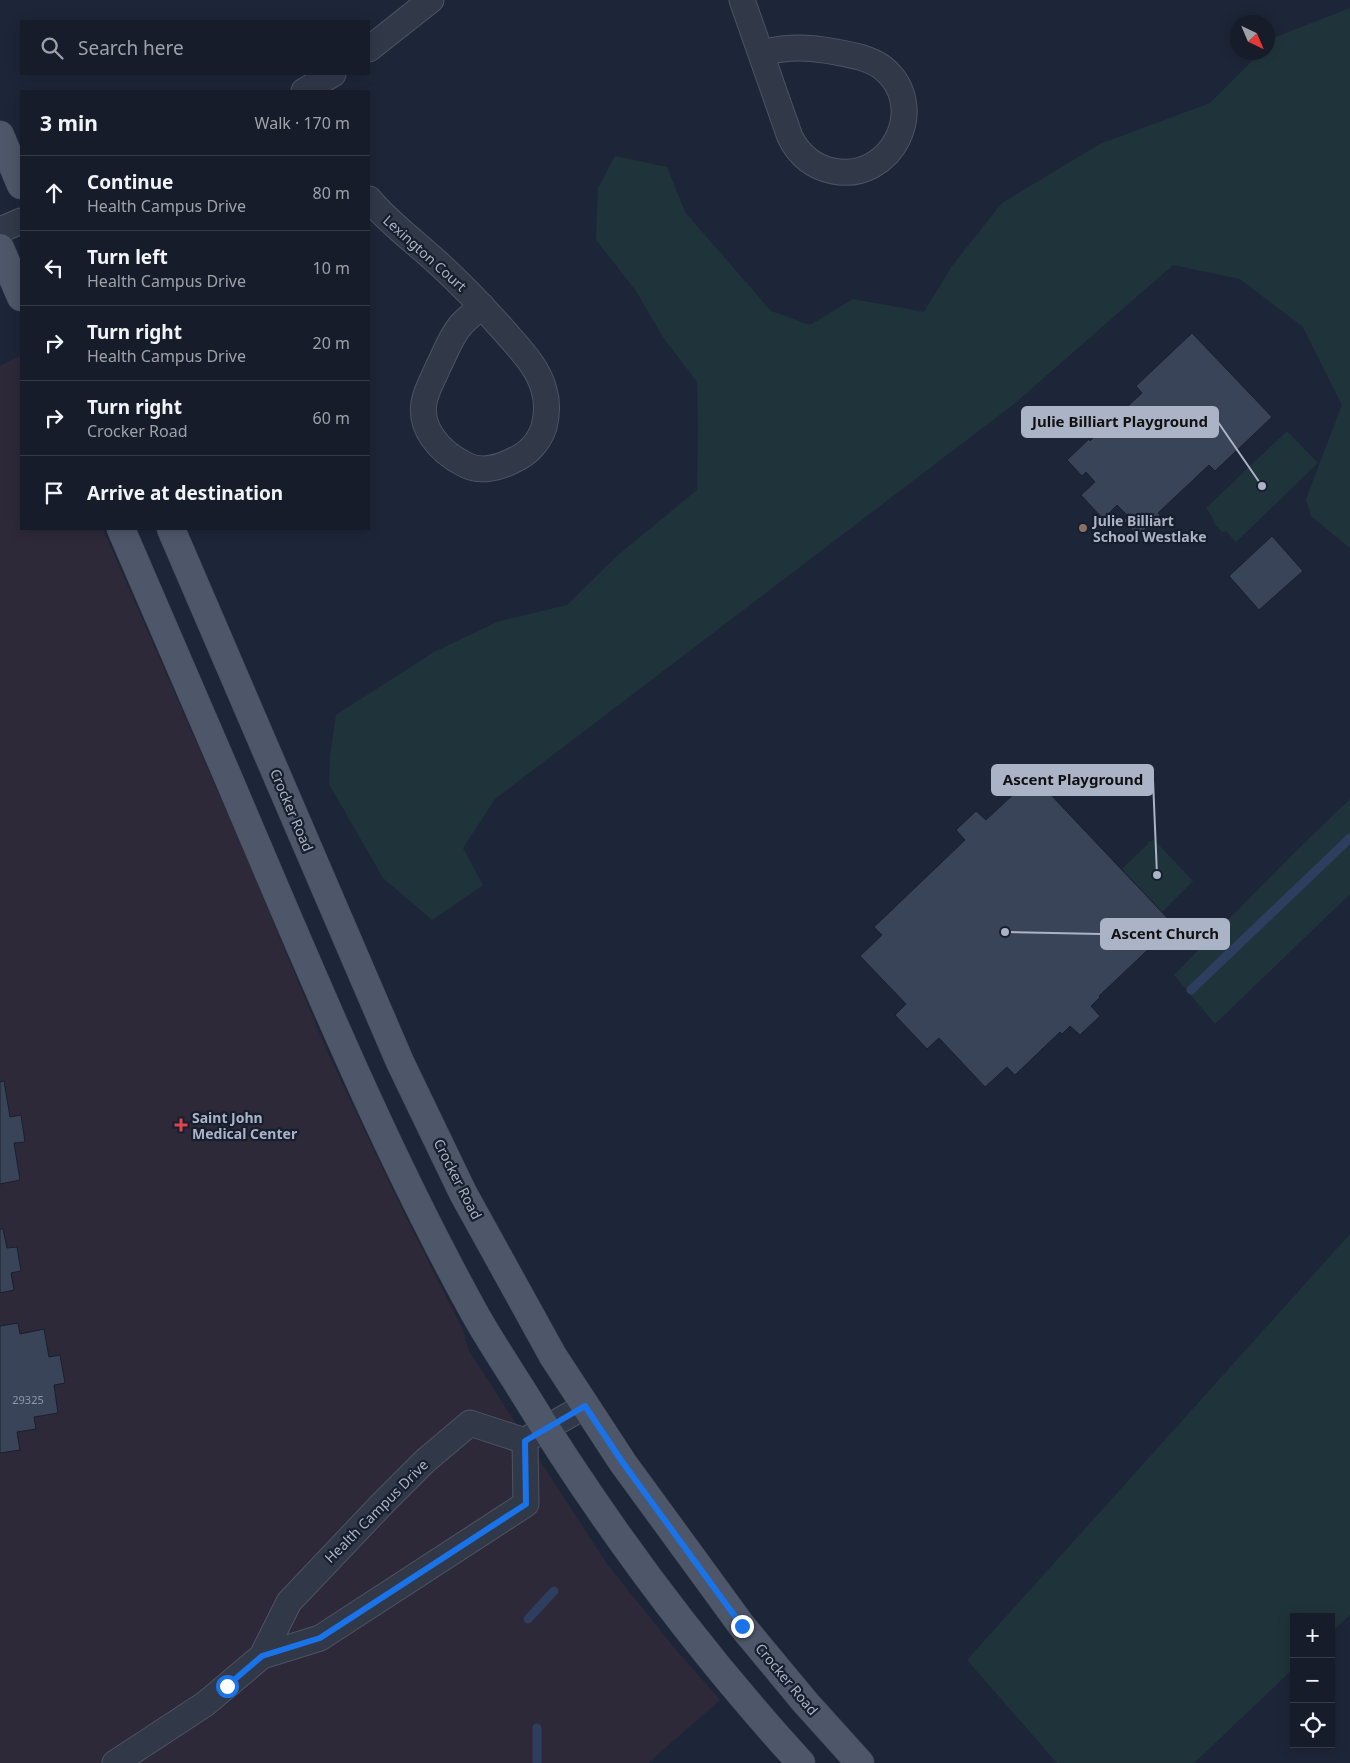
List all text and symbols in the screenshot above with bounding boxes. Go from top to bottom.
north arrow [1230,15,1275,60]
search box [20,20,370,75]
icon: search [38,34,66,62]
text: Search here [78,35,184,61]
text: 3 min [40,109,98,137]
text: Walk · 170 m [255,112,350,134]
text: Continue [87,169,173,195]
icon: ahead [40,179,68,207]
text: 80 m [313,182,350,204]
text: Health Campus Drive [87,195,246,217]
street label: Lexington Court [379,211,471,295]
text: Turn left [87,244,168,270]
icon: left [40,254,68,282]
text: 10 m [313,257,350,279]
text: Health Campus Drive [87,270,246,292]
text: Turn right [87,319,182,345]
icon: right [40,329,68,357]
text: 20 m [313,332,350,354]
text: Health Campus Drive [87,345,246,367]
text: Turn right [87,394,182,420]
icon: right [40,404,68,432]
text: 60 m [313,407,350,429]
callout: Julie Billiart Playground [1022,407,1218,437]
text: Julie Billiart Playground [1030,411,1208,431]
text: Crocker Road [87,420,188,442]
icon: arrive [40,479,68,507]
text: Arrive at destination [87,480,283,506]
place label: Julie Billiart School Westlake [1091,511,1207,546]
marker: Julie Billiart School Westlake [1077,522,1089,534]
callout: Ascent Playground [992,765,1153,795]
street label: Crocker Road [266,766,318,854]
text: Ascent Playground [1003,769,1143,789]
callout: Ascent Church [1101,919,1229,949]
text: Ascent Church [1111,923,1219,943]
place label: Saint John Medical Center [192,1108,298,1143]
marker: Saint John Medical Center [174,1118,188,1132]
street label: Crocker Road [430,1135,486,1223]
house number: 29325 [12,1392,44,1407]
street label: Health Campus Drive [320,1455,432,1567]
map controls [1290,1613,1335,1748]
button: + [1290,1613,1335,1658]
route end [731,1615,754,1638]
street label: Crocker Road [751,1639,823,1719]
button: − [1290,1658,1335,1703]
route start [216,1675,239,1698]
button: locate [1290,1703,1335,1748]

